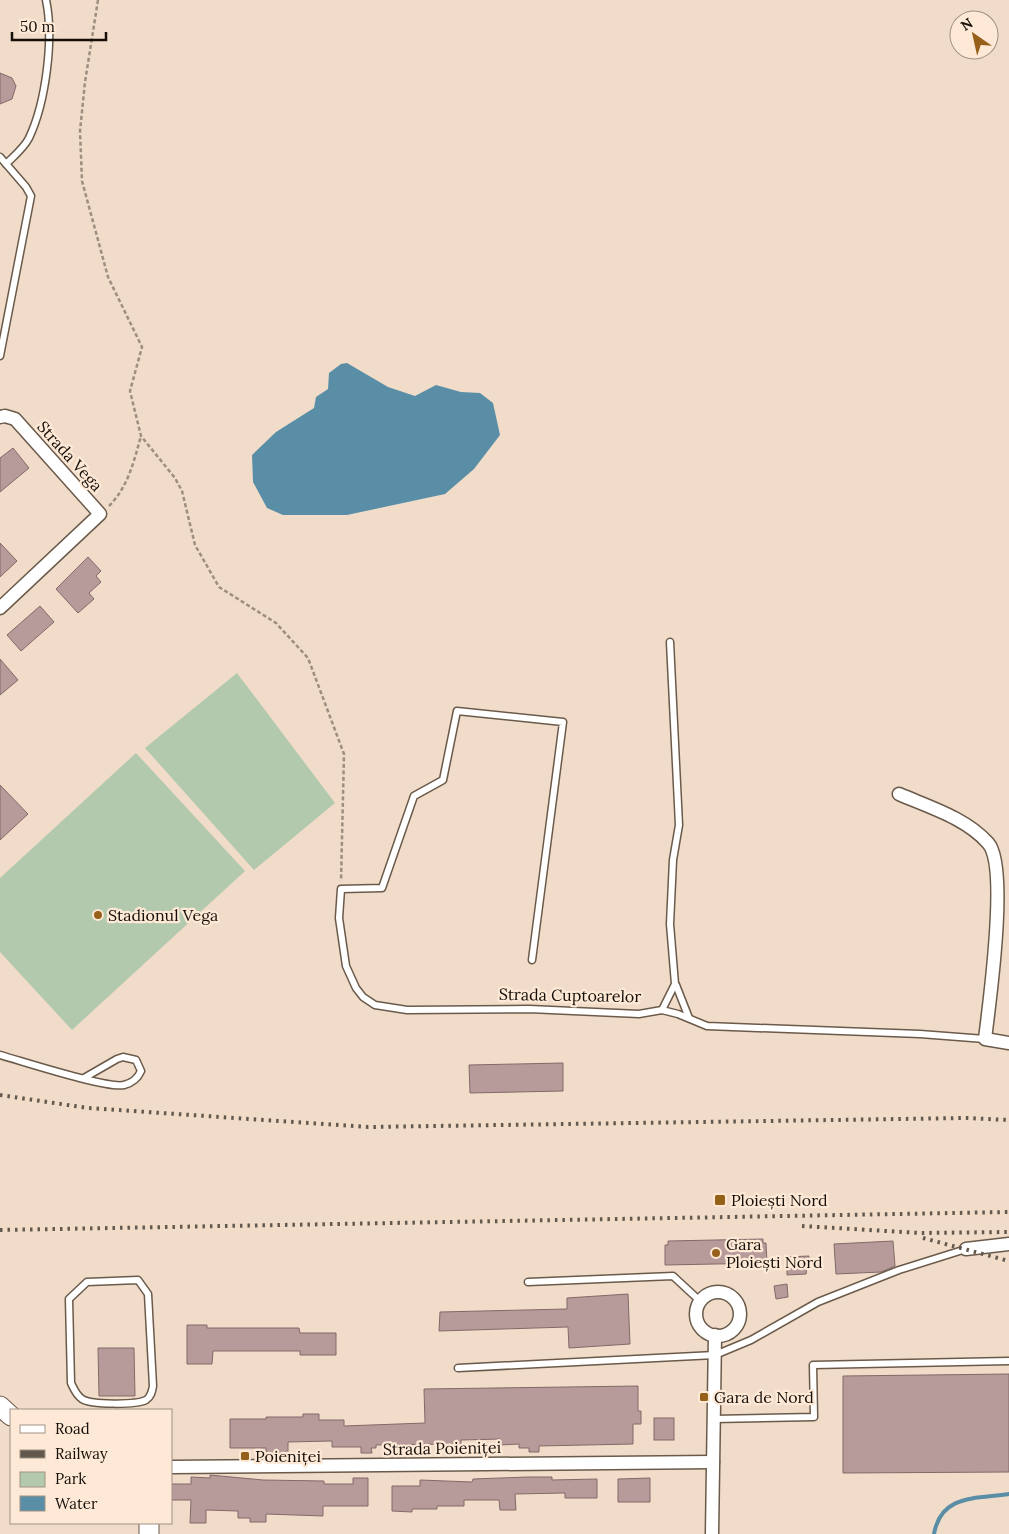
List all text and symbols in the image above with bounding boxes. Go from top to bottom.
scale bar [12,10,106,42]
north arrow [949,10,999,60]
text: N [957,14,976,35]
text: 50 m [20,17,55,36]
street label: Strada Vega [33,417,107,495]
place label: Stadionul Vega [108,905,218,925]
marker: Stadionul Vega [92,909,104,921]
street label: Strada Cuptoarelor [499,984,641,1006]
place label: Ploiești Nord [731,1190,828,1210]
marker: Ploiești Nord [713,1193,727,1207]
place label: Gara Ploiești Nord [726,1234,823,1272]
marker: Gara Ploiești Nord [710,1247,722,1259]
place label: Gara de Nord [714,1387,814,1407]
marker: Gara de Nord [698,1391,710,1403]
legend [10,1409,172,1524]
text: Road [55,1419,90,1438]
street label: Strada Poieniței [383,1437,501,1459]
text: Railway [55,1444,108,1463]
place label: Poieniței [255,1446,321,1466]
marker: Poieniței [239,1450,251,1462]
text: Park [55,1469,86,1488]
text: Water [55,1494,98,1513]

